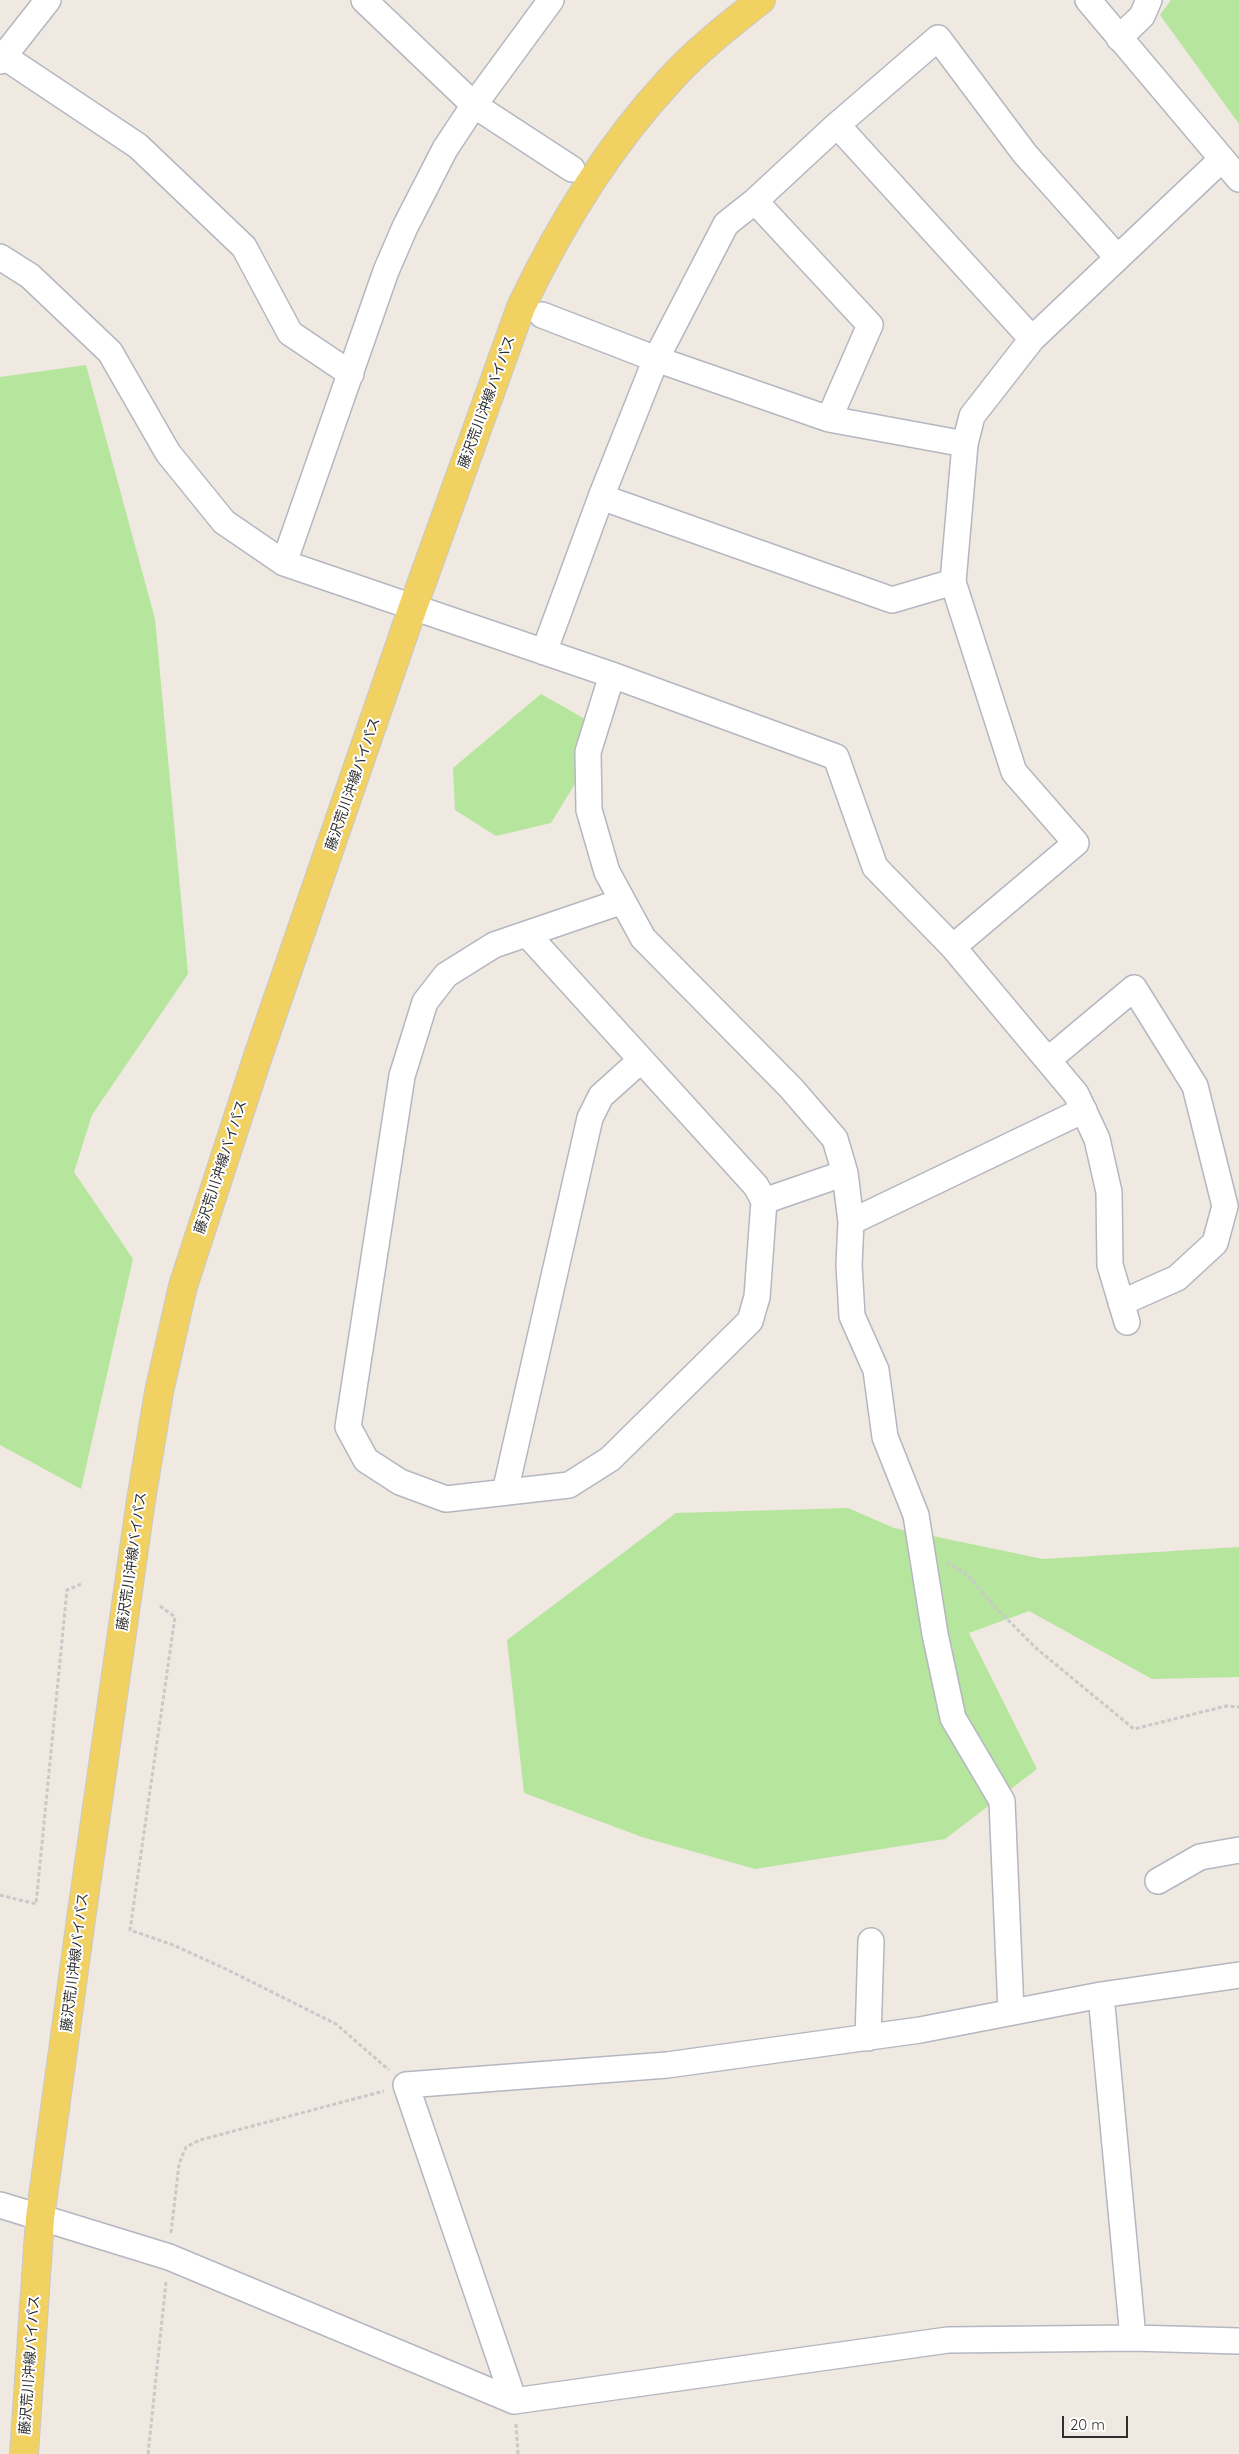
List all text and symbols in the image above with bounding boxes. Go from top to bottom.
street label: 藤沢荒川沖線バイパス [455,333,519,471]
street label: 藤沢荒川沖線バイパス [322,715,384,853]
street label: 藤沢荒川沖線バイパス [191,1098,251,1236]
street label: 藤沢荒川沖線バイパス [114,1491,150,1631]
street label: 藤沢荒川沖線バイパス [58,1891,92,2033]
street label: 藤沢荒川沖線バイパス [17,2295,43,2435]
scale bar [1064,2406,1130,2438]
text: 20 m [1070,2415,1105,2434]

